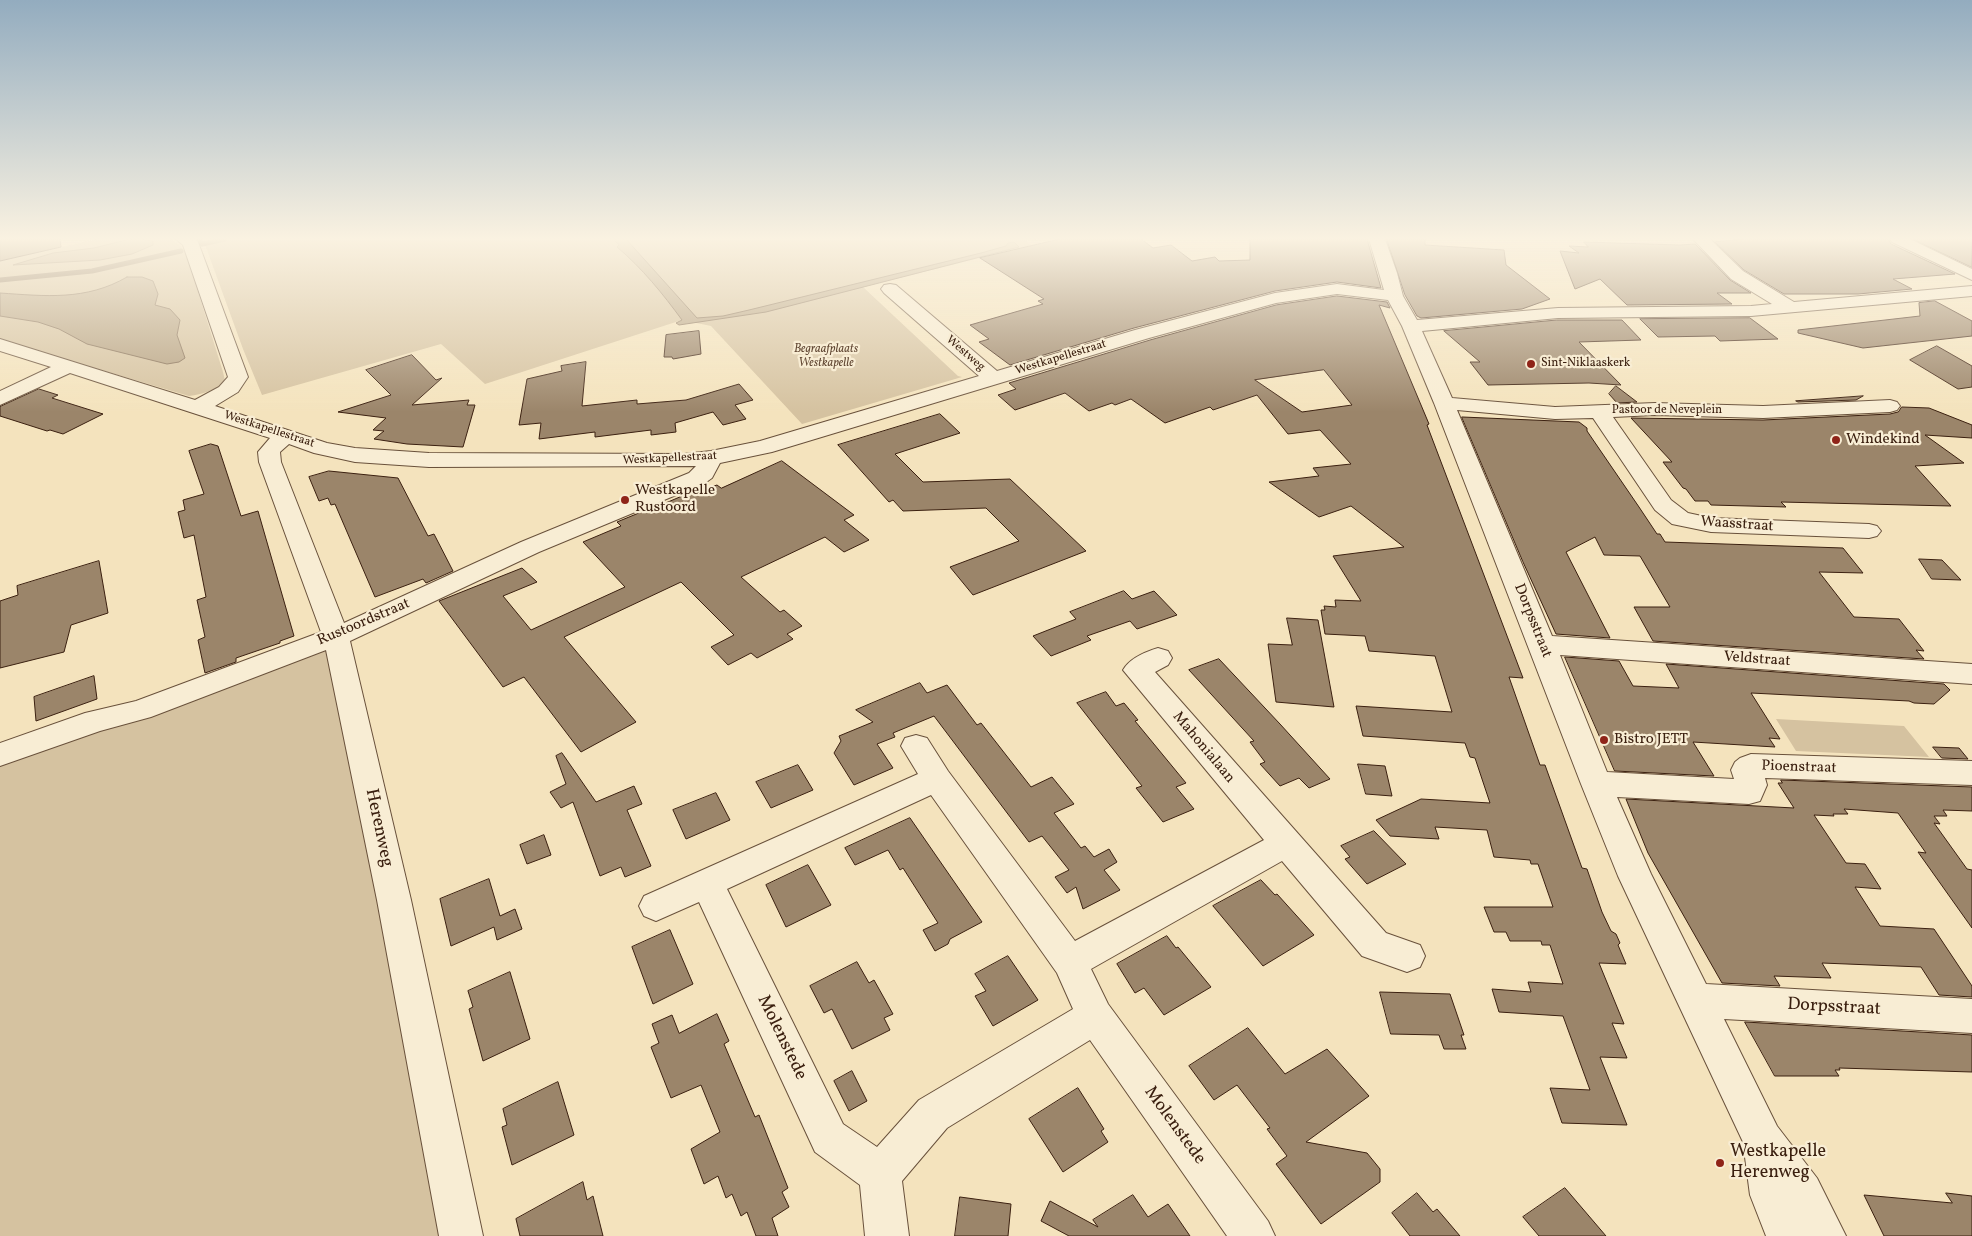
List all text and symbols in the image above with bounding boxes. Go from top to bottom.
street label: Westweg [943,333,987,375]
street label: Westkapellestraat [1014,337,1108,379]
park label: Begraafplaats Westkapelle [794,343,858,371]
place label: Sint-Niklaaskerk [1541,357,1630,371]
marker: Sint-Niklaaskerk [1525,358,1537,370]
street label: Pastoor de Neveplein [1612,404,1722,418]
street label: Westkapellestraat [222,409,316,451]
place label: Windekind [1846,431,1920,449]
marker: Windekind [1830,434,1842,446]
street label: Westkapellestraat [622,449,718,469]
place label: Westkapelle Rustoord [635,482,715,517]
marker: Westkapelle Rustoord [619,494,631,506]
street label: Waasstraat [1700,513,1774,537]
street label: Dorpsstraat [1509,581,1555,661]
street label: Rustoordstraat [315,595,413,651]
street label: Veldstraat [1723,649,1791,671]
street label: Mahonialaan [1168,709,1238,787]
place label: Bistro JETT [1614,731,1688,749]
marker: Bistro JETT [1598,734,1610,746]
street label: Pioenstraat [1761,758,1837,778]
street label: Herenweg [359,787,397,869]
street label: Molenstede [751,992,811,1084]
street label: Dorpsstraat [1787,995,1881,1021]
street label: Molenstede [1138,1083,1210,1169]
place label: Westkapelle Herenweg [1730,1142,1826,1184]
marker: Westkapelle Herenweg [1714,1157,1726,1169]

